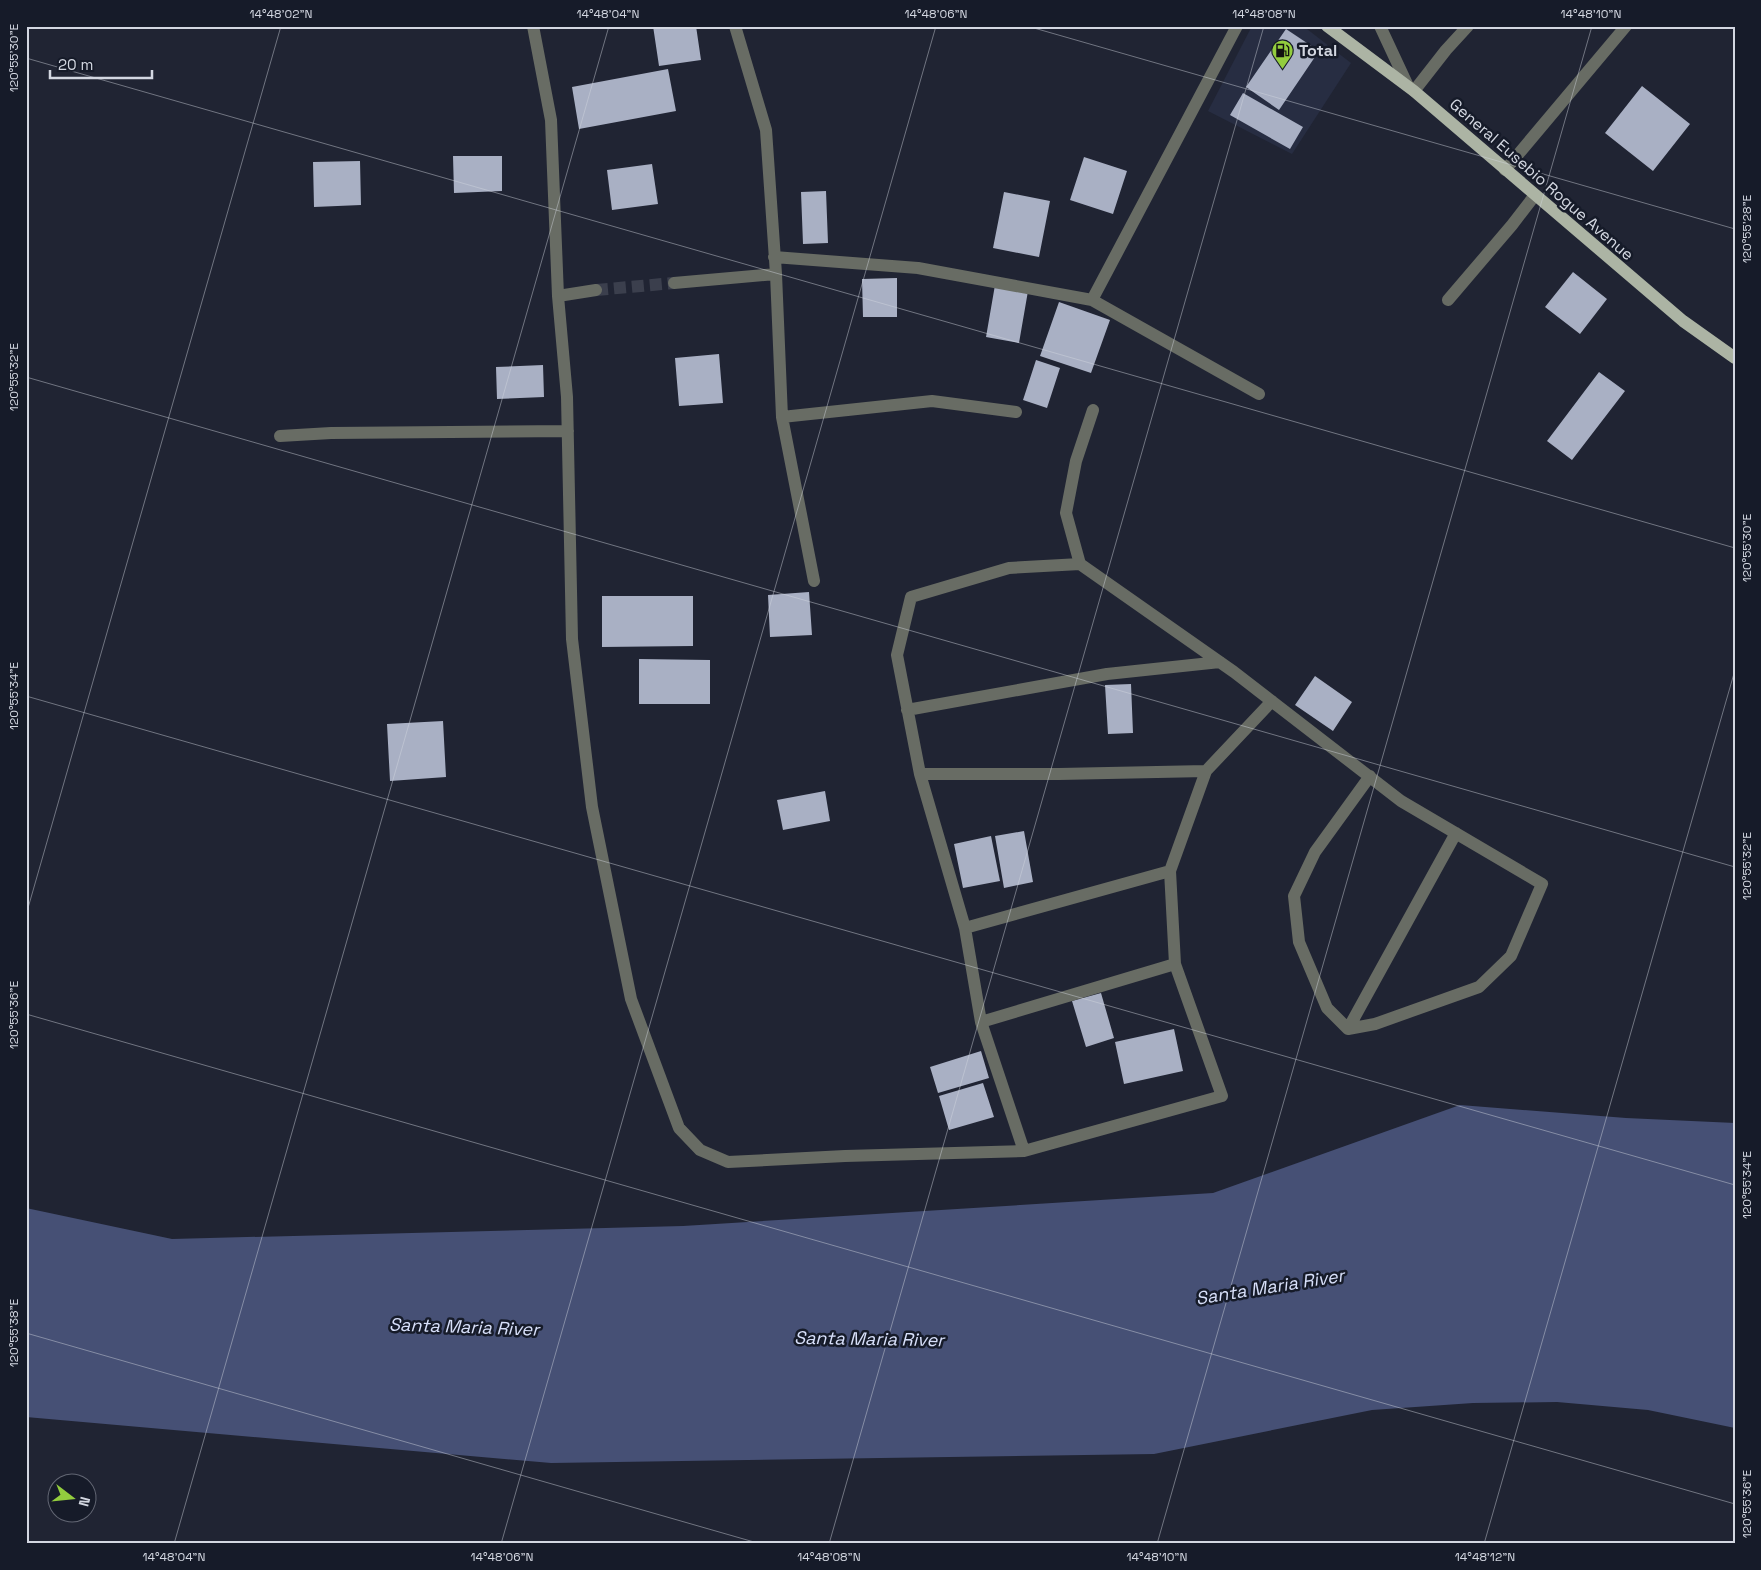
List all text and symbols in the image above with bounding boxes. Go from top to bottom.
text: 14°48'02"N [249,6,313,22]
text: 14°48'04"N [577,6,639,22]
text: 14°48'06"N [904,6,968,22]
text: 14°48'08"N [1232,6,1296,22]
text: 14°48'10"N [1561,6,1621,22]
text: 120°55'30"E [6,23,22,92]
fuel station icon: Total [1271,38,1295,69]
place label: Total [1299,40,1337,61]
scale bar [50,48,152,80]
text: 20 m [58,55,93,74]
street label: General Eusebio Rogue Avenue [1445,94,1638,265]
text: 120°55'28"E [1739,195,1755,263]
text: 120°55'32"E [6,343,22,411]
text: 120°55'30"E [1739,513,1755,582]
text: 120°55'34"E [6,662,22,730]
text: 120°55'32"E [1739,832,1755,900]
text: 120°55'36"E [6,981,22,1049]
text: 120°55'34"E [1739,1151,1755,1219]
water label: Santa Maria River [1194,1263,1348,1310]
text: 120°55'38"E [6,1299,22,1367]
water label: Santa Maria River [389,1312,542,1341]
water label: Santa Maria River [794,1326,946,1351]
text: 120°55'36"E [1739,1470,1755,1538]
north arrow [48,1472,98,1522]
text: N [75,1495,94,1509]
text: 14°48'04"N [143,1549,205,1565]
text: 14°48'06"N [470,1549,534,1565]
text: 14°48'08"N [797,1549,861,1565]
text: 14°48'10"N [1127,1549,1187,1565]
text: 14°48'12"N [1455,1549,1515,1565]

